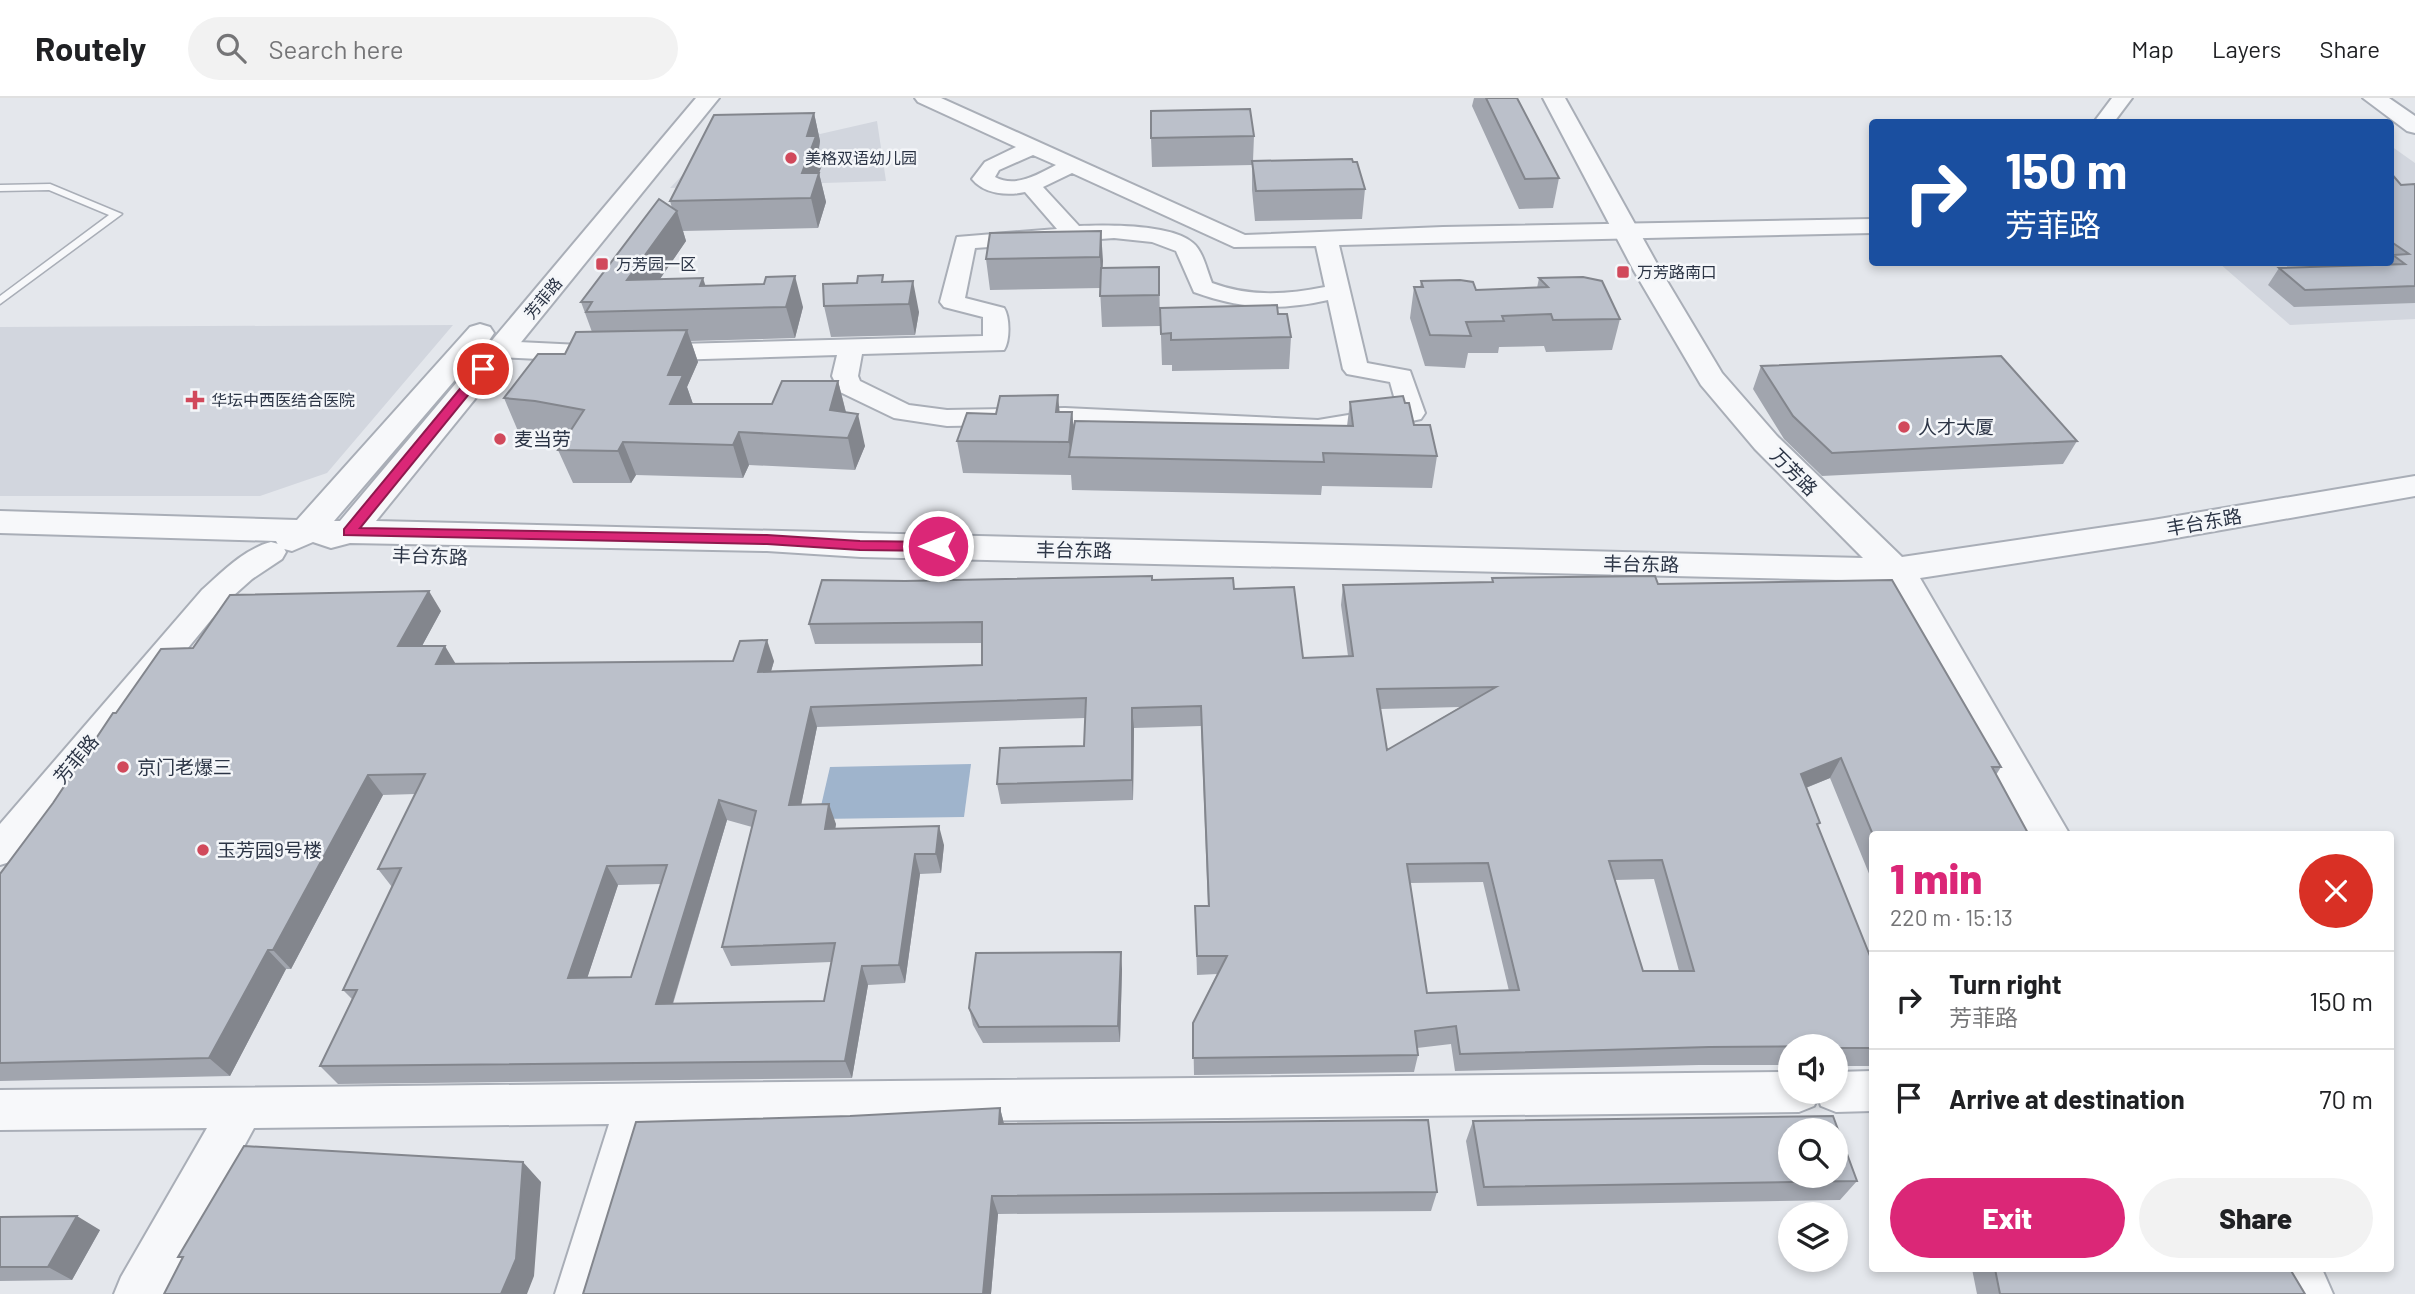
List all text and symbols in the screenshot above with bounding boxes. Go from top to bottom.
search box [188,17,678,80]
text: Routely [35,28,146,68]
icon: search [212,29,250,67]
text: Search here [268,33,404,64]
text: Map [2131,34,2174,63]
text: Layers [2212,34,2281,63]
text: Share [2319,34,2380,63]
text: 150 m [2005,140,2127,199]
icon: right [1890,147,1981,238]
place label: 美格双语幼儿园 [805,148,917,167]
marker: 美格双语幼儿园 [783,150,799,166]
text: 芳菲路 [2005,205,2101,243]
place label: 万芳园一区 [616,254,696,273]
marker: 万芳园一区 [594,256,610,272]
place label: 万芳路南口 [1637,262,1717,281]
marker: 万芳路南口 [1615,264,1631,280]
street label: 芳菲路 [520,273,565,322]
pin [453,339,513,399]
icon: arrive [464,350,502,388]
marker: 华坛中西医结合医院 [185,390,205,410]
place label: 华坛中西医结合医院 [211,390,355,409]
place label: 人才大厦 [1918,415,1994,438]
marker: 人才大厦 [1896,419,1912,435]
place label: 麦当劳 [514,427,571,450]
marker: 麦当劳 [492,431,508,447]
street label: 万芳路 [1766,443,1823,500]
street label: 丰台东路 [2164,504,2243,539]
position arrow [901,509,975,583]
street label: 丰台东路 [1036,537,1112,562]
street label: 丰台东路 [392,543,468,568]
street label: 丰台东路 [1603,551,1679,576]
street label: 芳菲路 [48,729,103,788]
place label: 京门老爆三 [137,755,232,778]
marker: 京门老爆三 [115,759,131,775]
place label: 玉芳园9号楼 [217,838,322,861]
marker: 玉芳园9号楼 [195,842,211,858]
text: 1 min [1890,852,1982,902]
button: close [2299,854,2373,928]
text: 220 m · 15:13 [1890,903,2013,931]
text: Turn right [1949,968,2062,999]
icon: right [1890,981,1928,1019]
text: 150 m [2309,985,2373,1016]
text: 芳菲路 [1949,1003,2018,1031]
map controls [1778,1034,1848,1272]
button: sound [1778,1034,1848,1104]
icon: arrive [1890,1079,1928,1117]
text: Arrive at destination [1949,1083,2185,1114]
text: 70 m [2319,1083,2373,1114]
button: search [1778,1118,1848,1188]
button: Exit [1890,1178,2125,1258]
button: Share [2139,1178,2373,1258]
button: layers [1778,1202,1848,1272]

